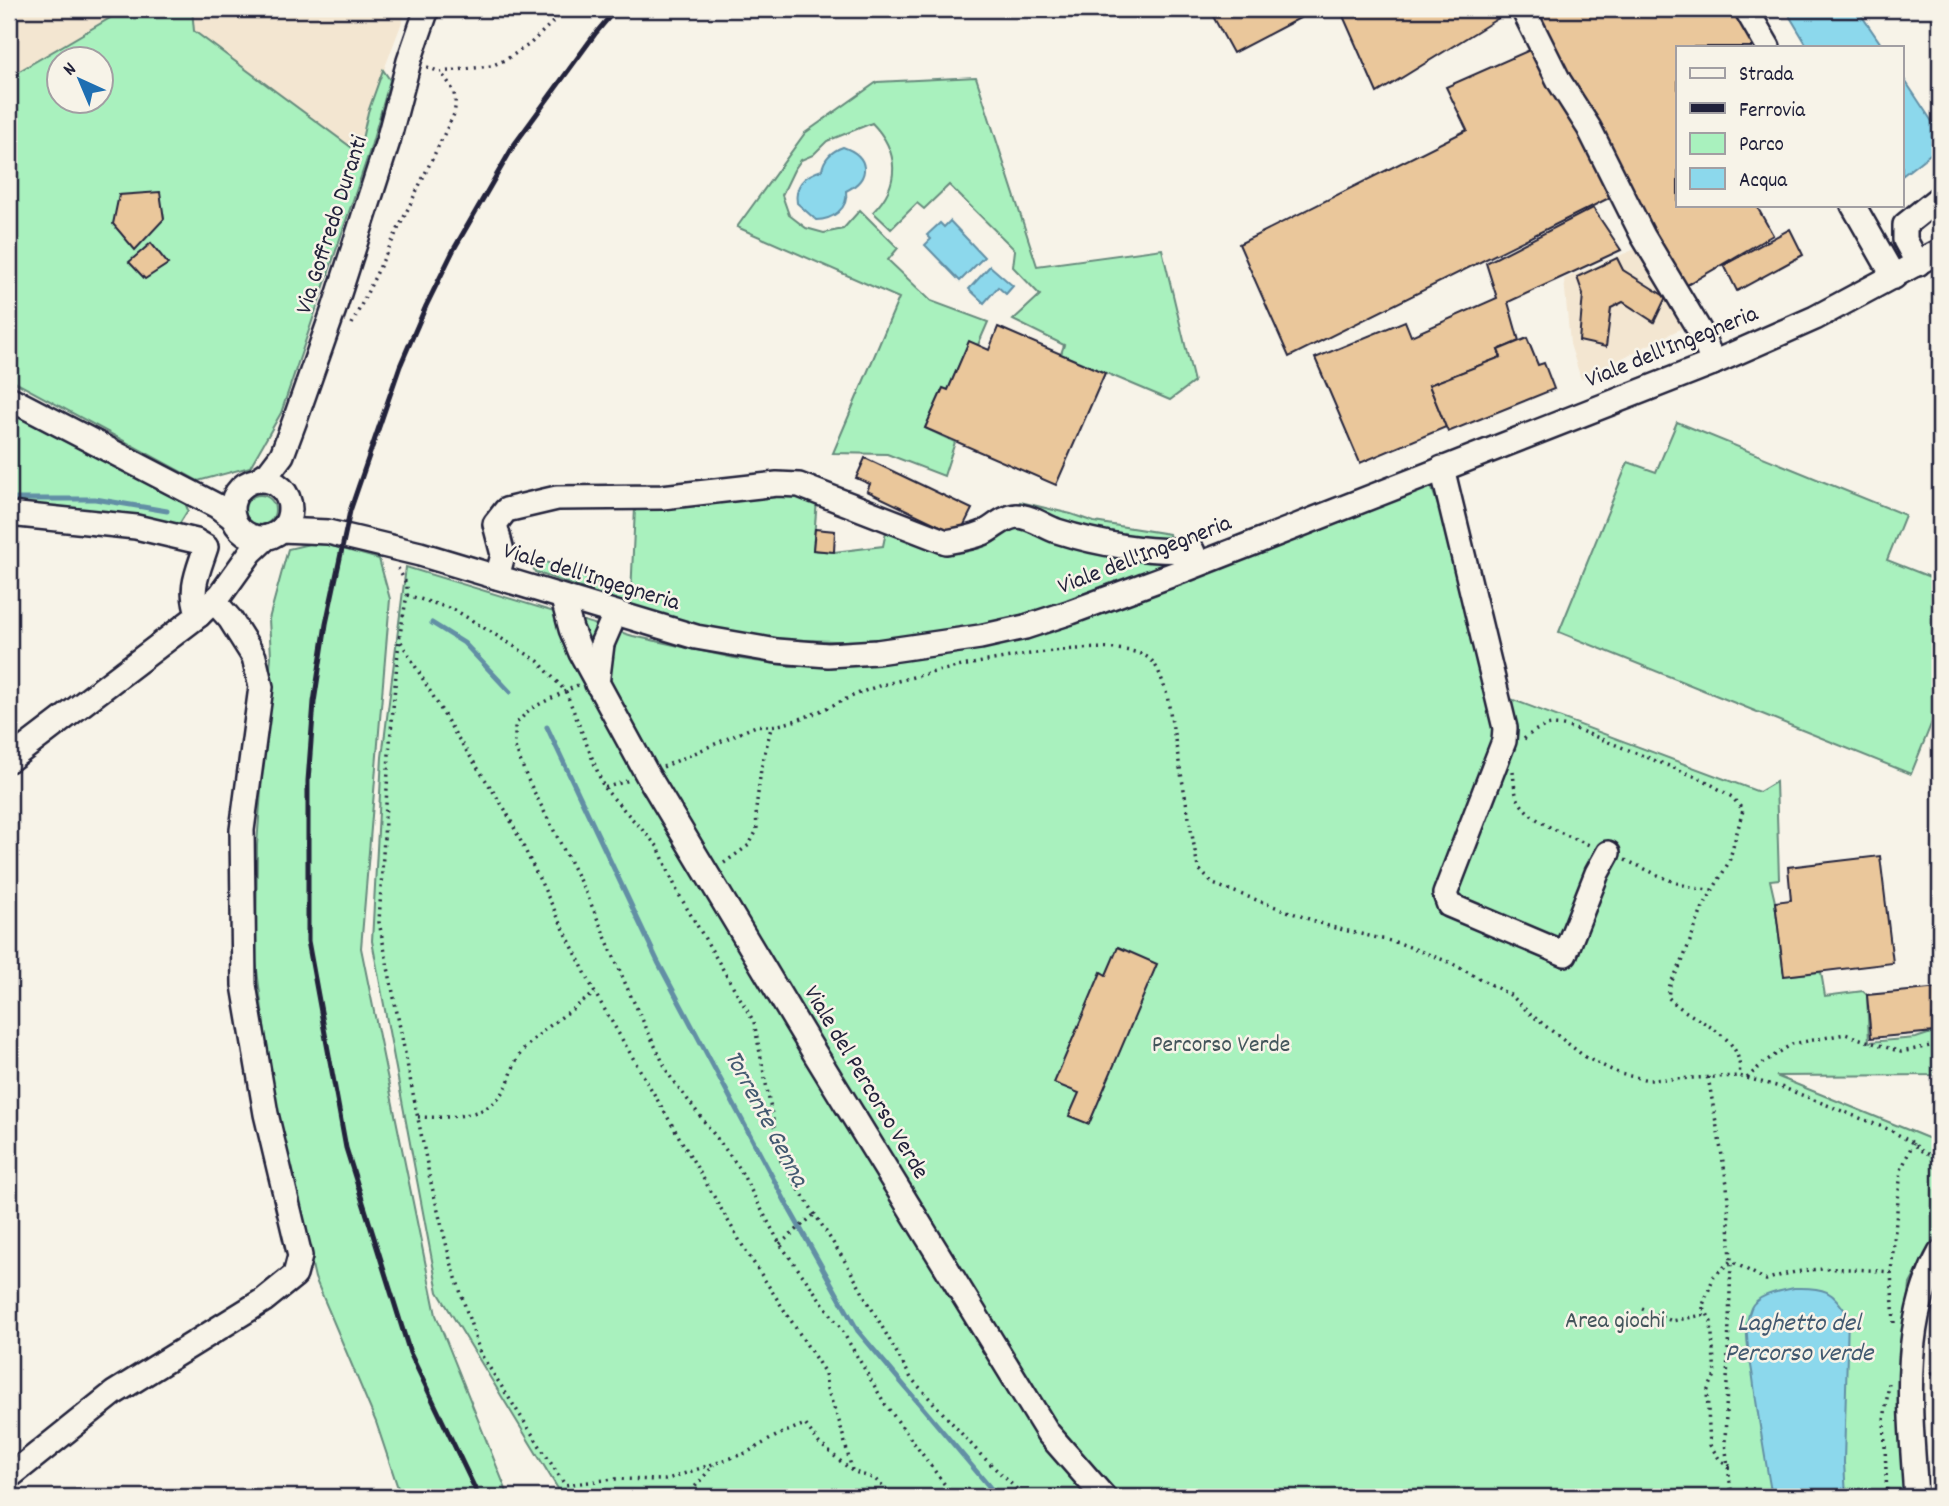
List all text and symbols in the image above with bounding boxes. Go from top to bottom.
north arrow [46,46,116,116]
legend [1676,46,1904,206]
text: N [58,57,83,83]
text: Strada [1739,61,1794,91]
text: Ferrovia [1739,97,1806,127]
street label: Via Goffredo Duranti [288,131,378,319]
text: Parco [1739,131,1784,161]
text: Acqua [1739,167,1788,197]
street label: Viale dell'Ingegneria [1581,298,1764,398]
street label: Viale dell'Ingegneria [1053,507,1237,605]
street label: Viale dell'Ingegneria [498,535,684,621]
street label: Viale del Percorso Verde [794,980,936,1186]
park label: Percorso Verde [1152,1029,1290,1063]
water label: Torrente Genna [713,1044,817,1196]
park label: Area giochi [1565,1305,1665,1339]
water label: Laghetto del Percorso verde [1725,1306,1875,1373]

